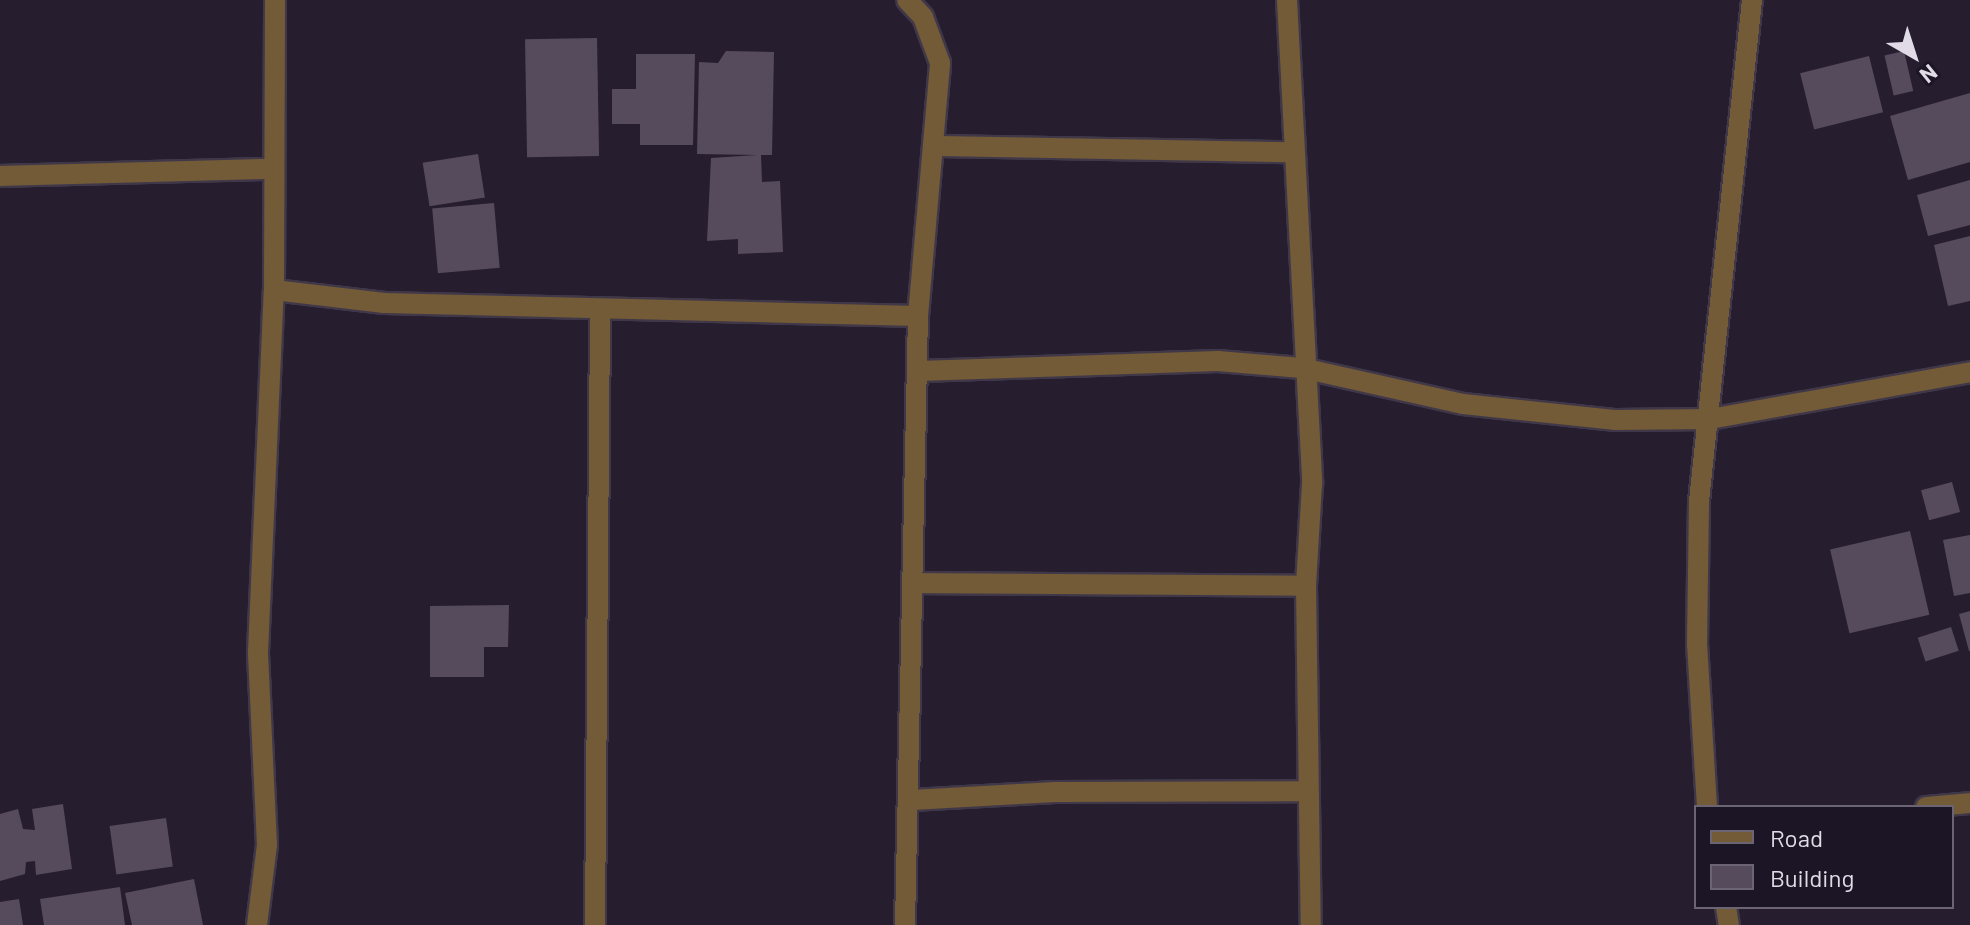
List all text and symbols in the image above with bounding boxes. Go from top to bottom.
north arrow [1874,16,1954,96]
text: N [1915,60,1943,89]
legend [1694,805,1954,909]
text: Road [1770,823,1823,852]
text: Building [1770,863,1854,892]

